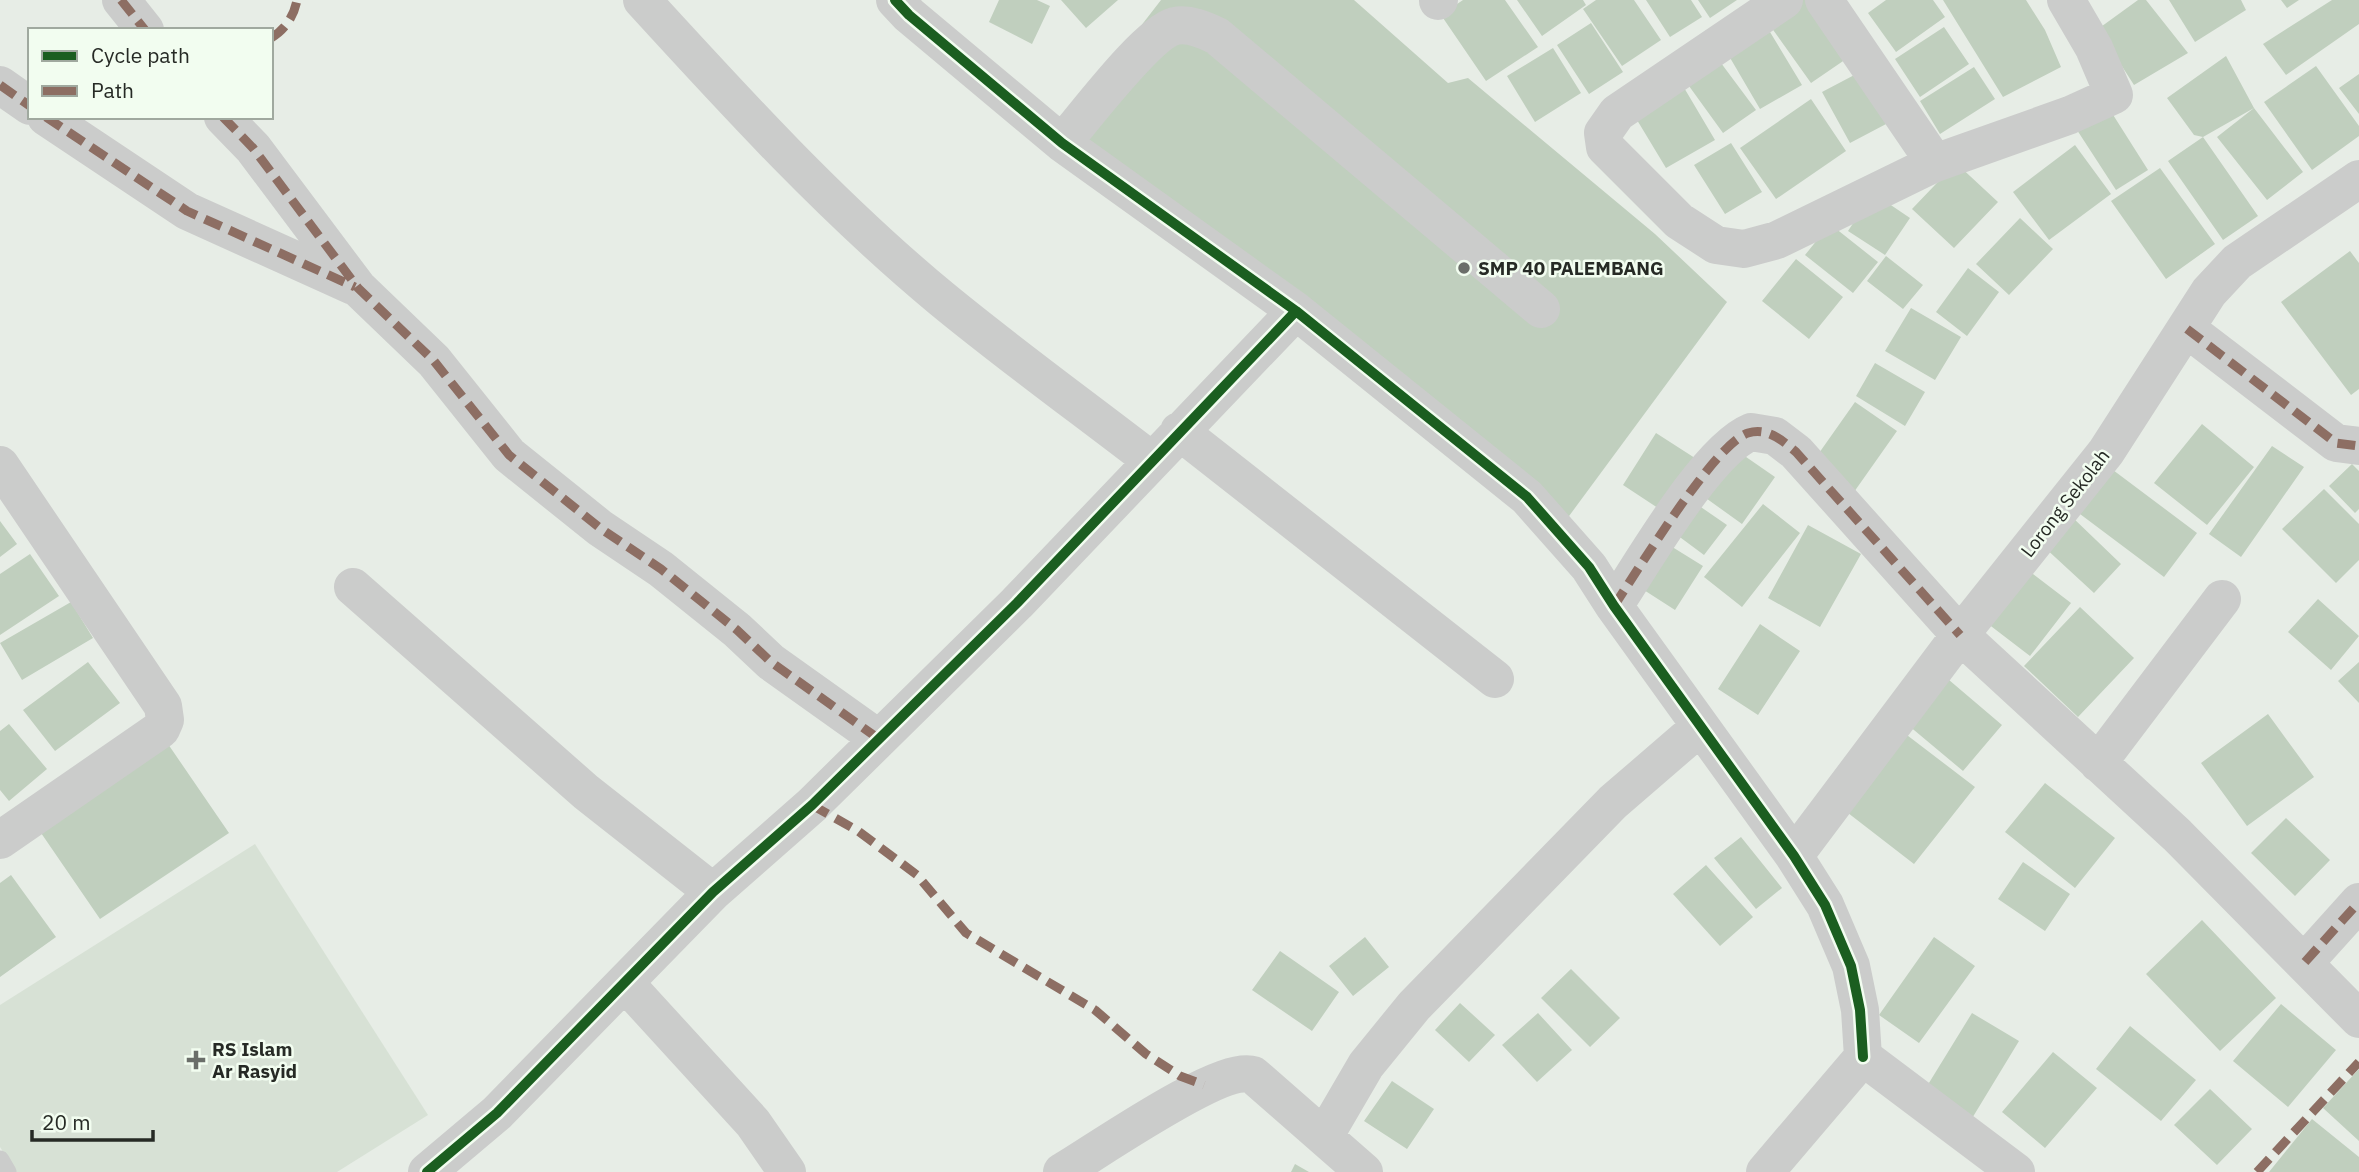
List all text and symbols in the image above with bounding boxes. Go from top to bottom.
legend [28,28,273,119]
text: Cycle path [91,41,190,69]
text: Path [91,76,134,104]
place label: SMP 40 PALEMBANG [1478,256,1664,280]
marker: SMP 40 PALEMBANG [1456,260,1472,276]
street label: Lorong Sekolah [2015,444,2115,562]
place label: RS Islam Ar Rasyid [212,1037,297,1083]
marker: RS Islam Ar Rasyid [186,1050,206,1070]
scale bar [32,1098,152,1142]
text: 20 m [42,1108,91,1136]

